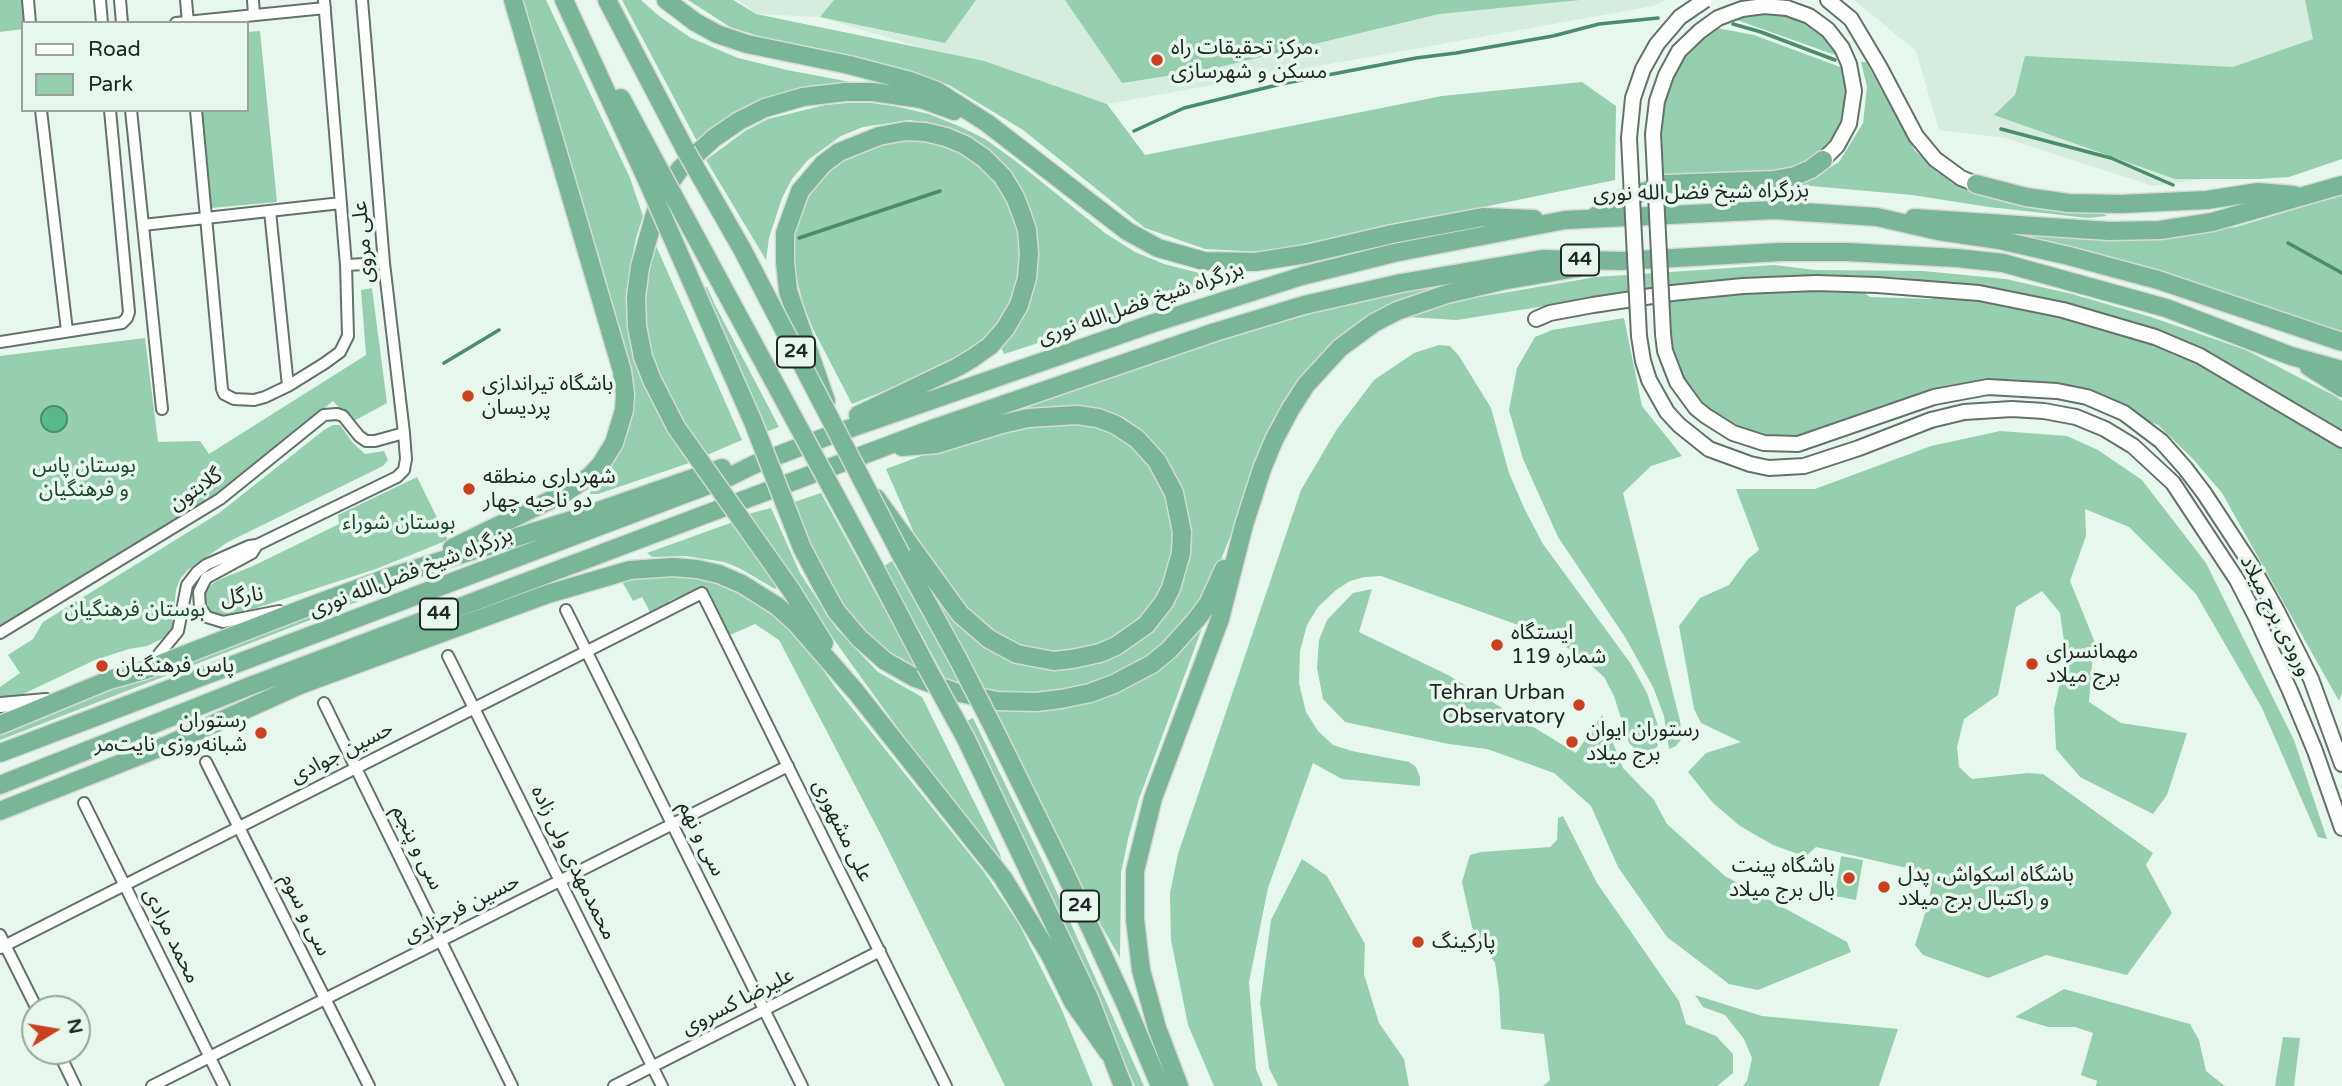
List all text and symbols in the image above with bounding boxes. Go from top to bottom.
legend [21,21,248,112]
place label: مرکز تحقیقات راه، مسکن و شهرسازی [1171,35,1327,85]
text: Road [88,37,141,62]
marker: مرکز تحقیقات راه، مسکن و شهرسازی [1149,52,1165,68]
text: Park [88,72,133,97]
street label: بزرگراه شیخ فضل‌الله نوری [1593,179,1809,207]
street label: علی مروی [348,200,380,284]
road number: 44 [1561,244,1599,276]
street label: بزرگراه شیخ فضل‌الله نوری [1035,257,1247,351]
road number: 24 [777,336,815,368]
place label: باشگاه تیراندازی پردیسان [482,371,613,421]
marker: باشگاه تیراندازی پردیسان [460,388,476,404]
park label: بوستان پاس و فرهنگیان [32,453,136,503]
street label: گلابتون [164,463,228,517]
place label: شهرداری منطقه دو ناحیه چهار [483,464,616,514]
marker: شهرداری منطقه دو ناحیه چهار [461,481,477,497]
park label: بوستان شوراء [342,510,456,536]
street label: بزرگراه شیخ فضل‌الله نوری [306,523,516,623]
street label: ورودی برج میلاد [2234,551,2316,681]
street label: نارگل [219,582,265,612]
park label: بوستان فرهنگیان [65,597,205,623]
road number: 44 [420,598,458,629]
place label: ایستگاه شماره 119 [1511,620,1606,670]
marker: ایستگاه شماره 119 [1489,637,1505,653]
place label: مهمانسرای برج میلاد [2046,639,2138,689]
place label: پاس فرهنگیان [116,653,234,679]
marker: مهمانسرای برج میلاد [2024,656,2040,672]
marker: پاس فرهنگیان [94,658,110,674]
place label: Tehran Urban Observatory [1429,680,1565,730]
marker: Tehran Urban Observatory [1571,697,1587,713]
place label: رستوران شبانه‌روزی نایت‌مر [95,708,247,758]
street label: حسین جوادی [286,716,398,790]
place label: رستوران ایوان برج میلاد [1586,717,1700,767]
marker: رستوران شبانه‌روزی نایت‌مر [253,725,269,741]
marker: رستوران ایوان برج میلاد [1564,734,1580,750]
street label: علی مشهوری [806,776,878,886]
street label: محمدمهدی ولی زاده [525,782,621,944]
street label: سی و نهم [672,797,730,881]
street label: سی و پنجم [386,802,448,894]
place label: باشگاه پینت بال برج میلاد [1729,853,1835,903]
place label: باشگاه اسکواش، پدل و راکتبال برج میلاد [1898,862,2074,912]
street label: حسین فرحزادی [400,869,524,949]
street label: سی و سوم [274,870,336,960]
marker: باشگاه پینت بال برج میلاد [1841,870,1857,886]
marker: باشگاه اسکواش، پدل و راکتبال برج میلاد [1876,879,1892,895]
street label: محمد مرادی [137,884,205,988]
road number: 24 [1061,890,1099,922]
place label: پارکینگ [1432,929,1495,955]
marker: پارکینگ [1410,934,1426,950]
street label: علیرضا کسروی [677,963,799,1041]
north arrow [21,995,91,1065]
text: N [62,1017,87,1036]

